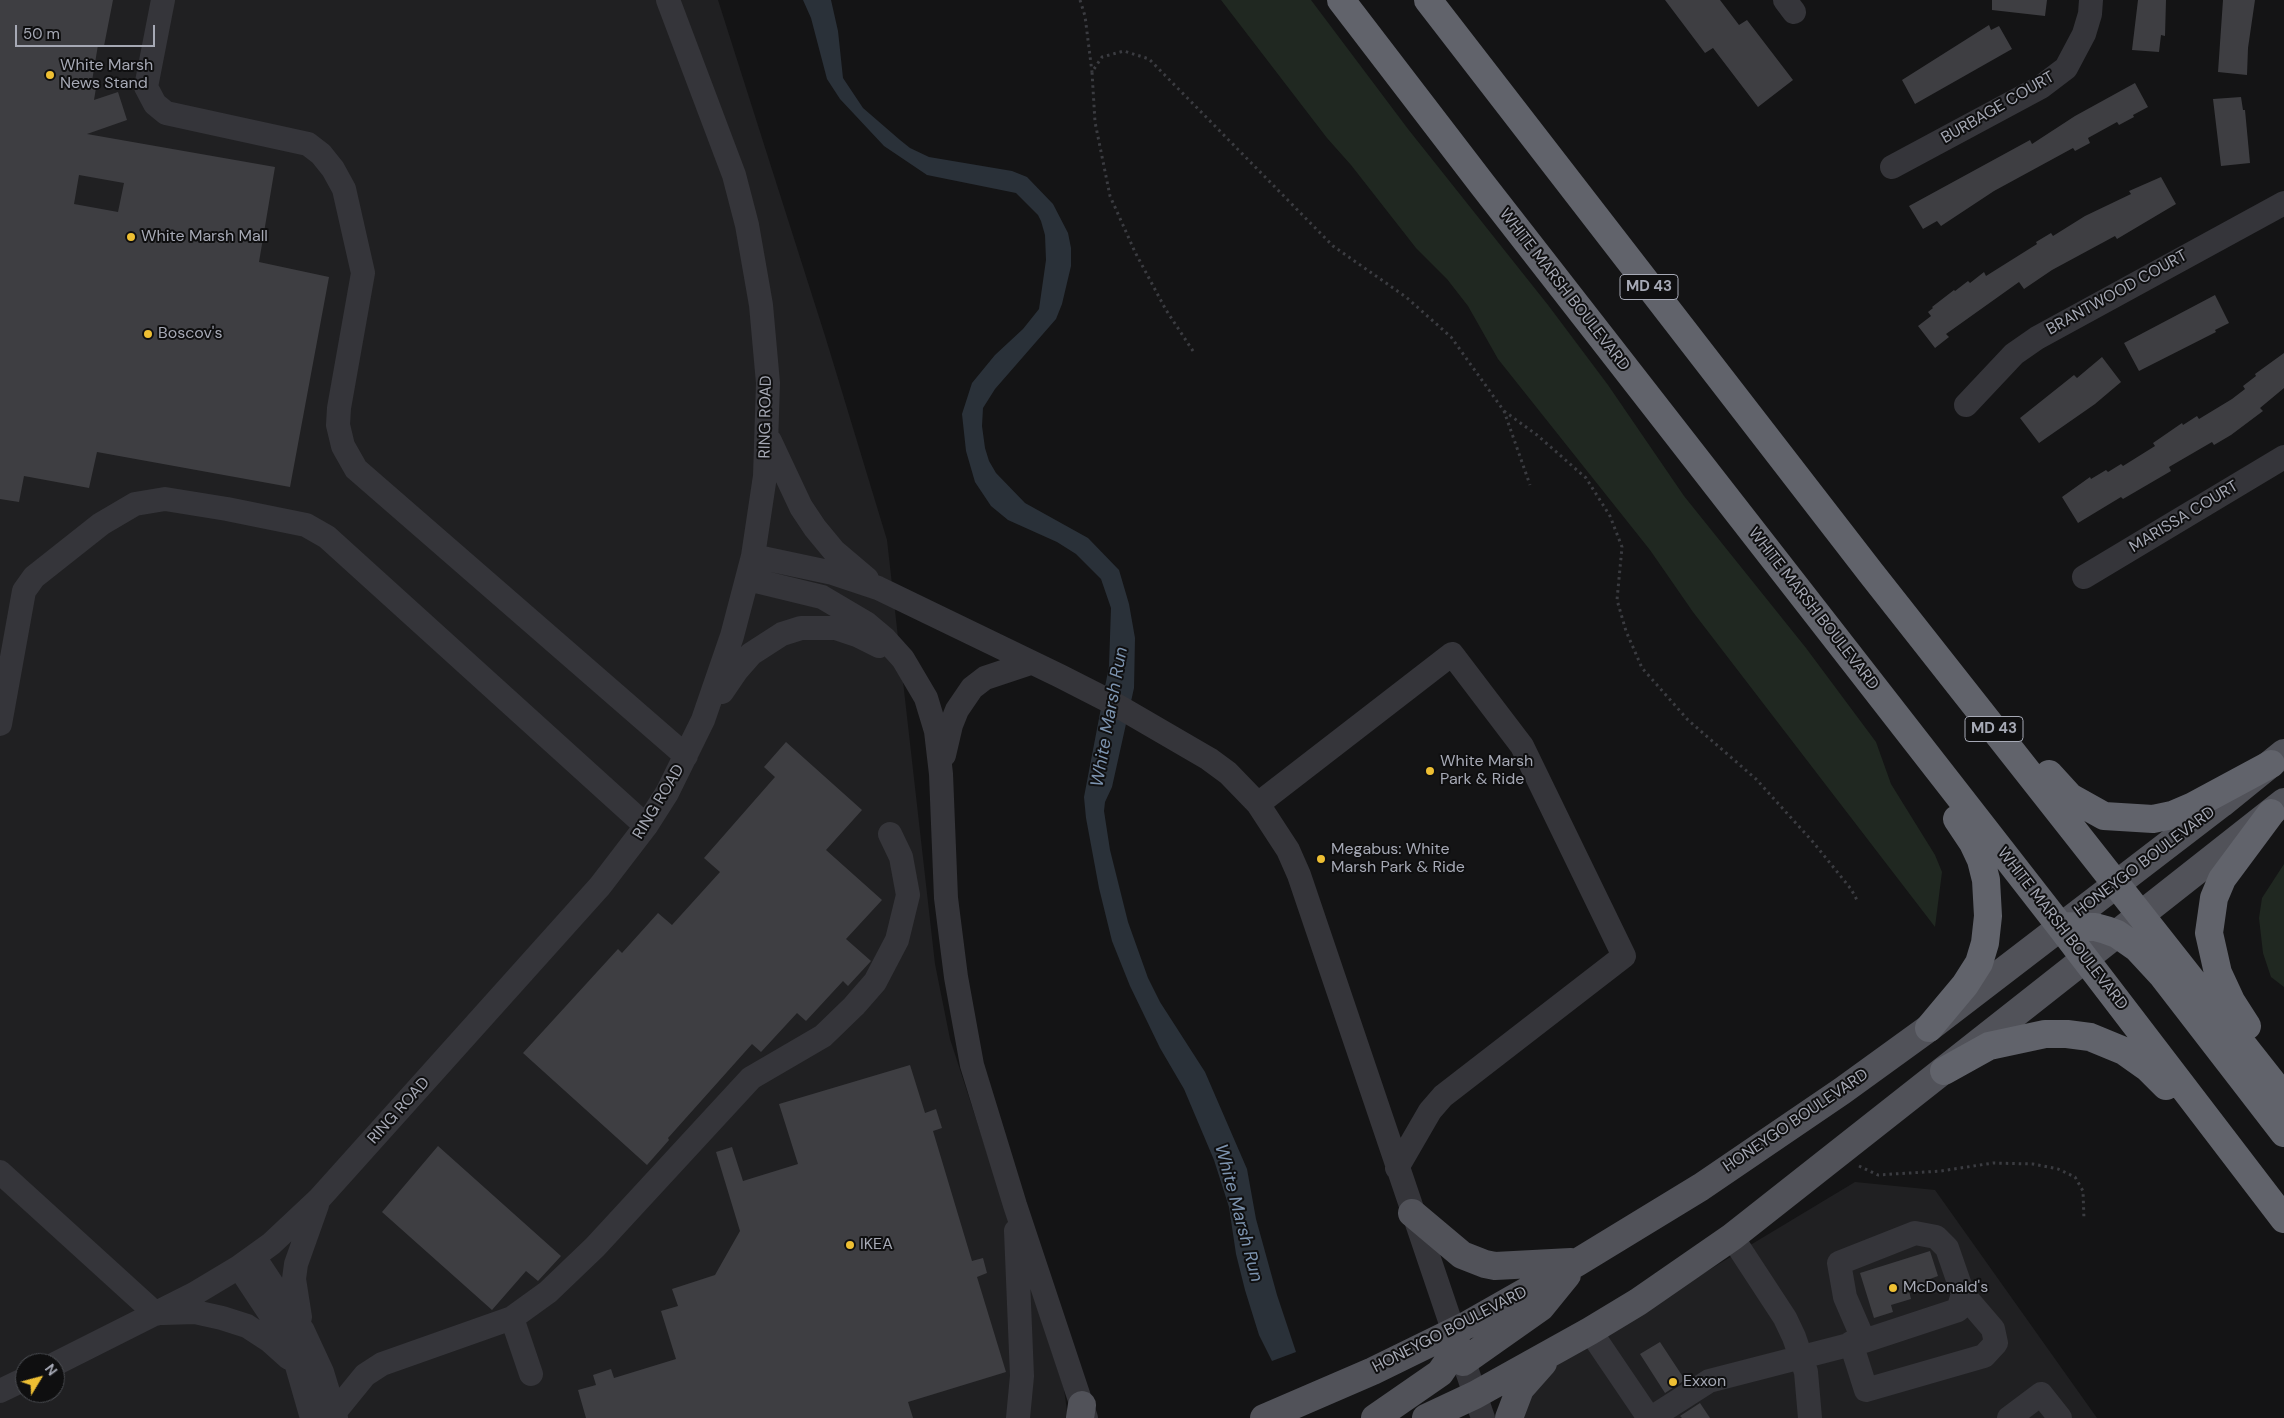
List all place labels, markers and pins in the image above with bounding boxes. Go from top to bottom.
place label: White Marsh News Stand [60,56,153,94]
marker: White Marsh News Stand [44,69,56,81]
place label: White Marsh Mall [141,227,268,247]
marker: White Marsh Mall [125,231,137,243]
place label: Boscov's [158,324,222,344]
marker: Boscov's [142,328,154,340]
place label: White Marsh Park & Ride [1440,752,1533,790]
marker: White Marsh Park & Ride [1424,765,1436,777]
place label: Megabus: White Marsh Park & Ride [1331,840,1465,878]
marker: Megabus: White Marsh Park & Ride [1315,853,1327,865]
place label: IKEA [860,1235,893,1255]
marker: IKEA [844,1239,856,1251]
place label: McDonald's [1903,1278,1988,1298]
marker: McDonald's [1887,1282,1899,1294]
place label: Exxon [1683,1372,1726,1392]
marker: Exxon [1667,1376,1679,1388]

